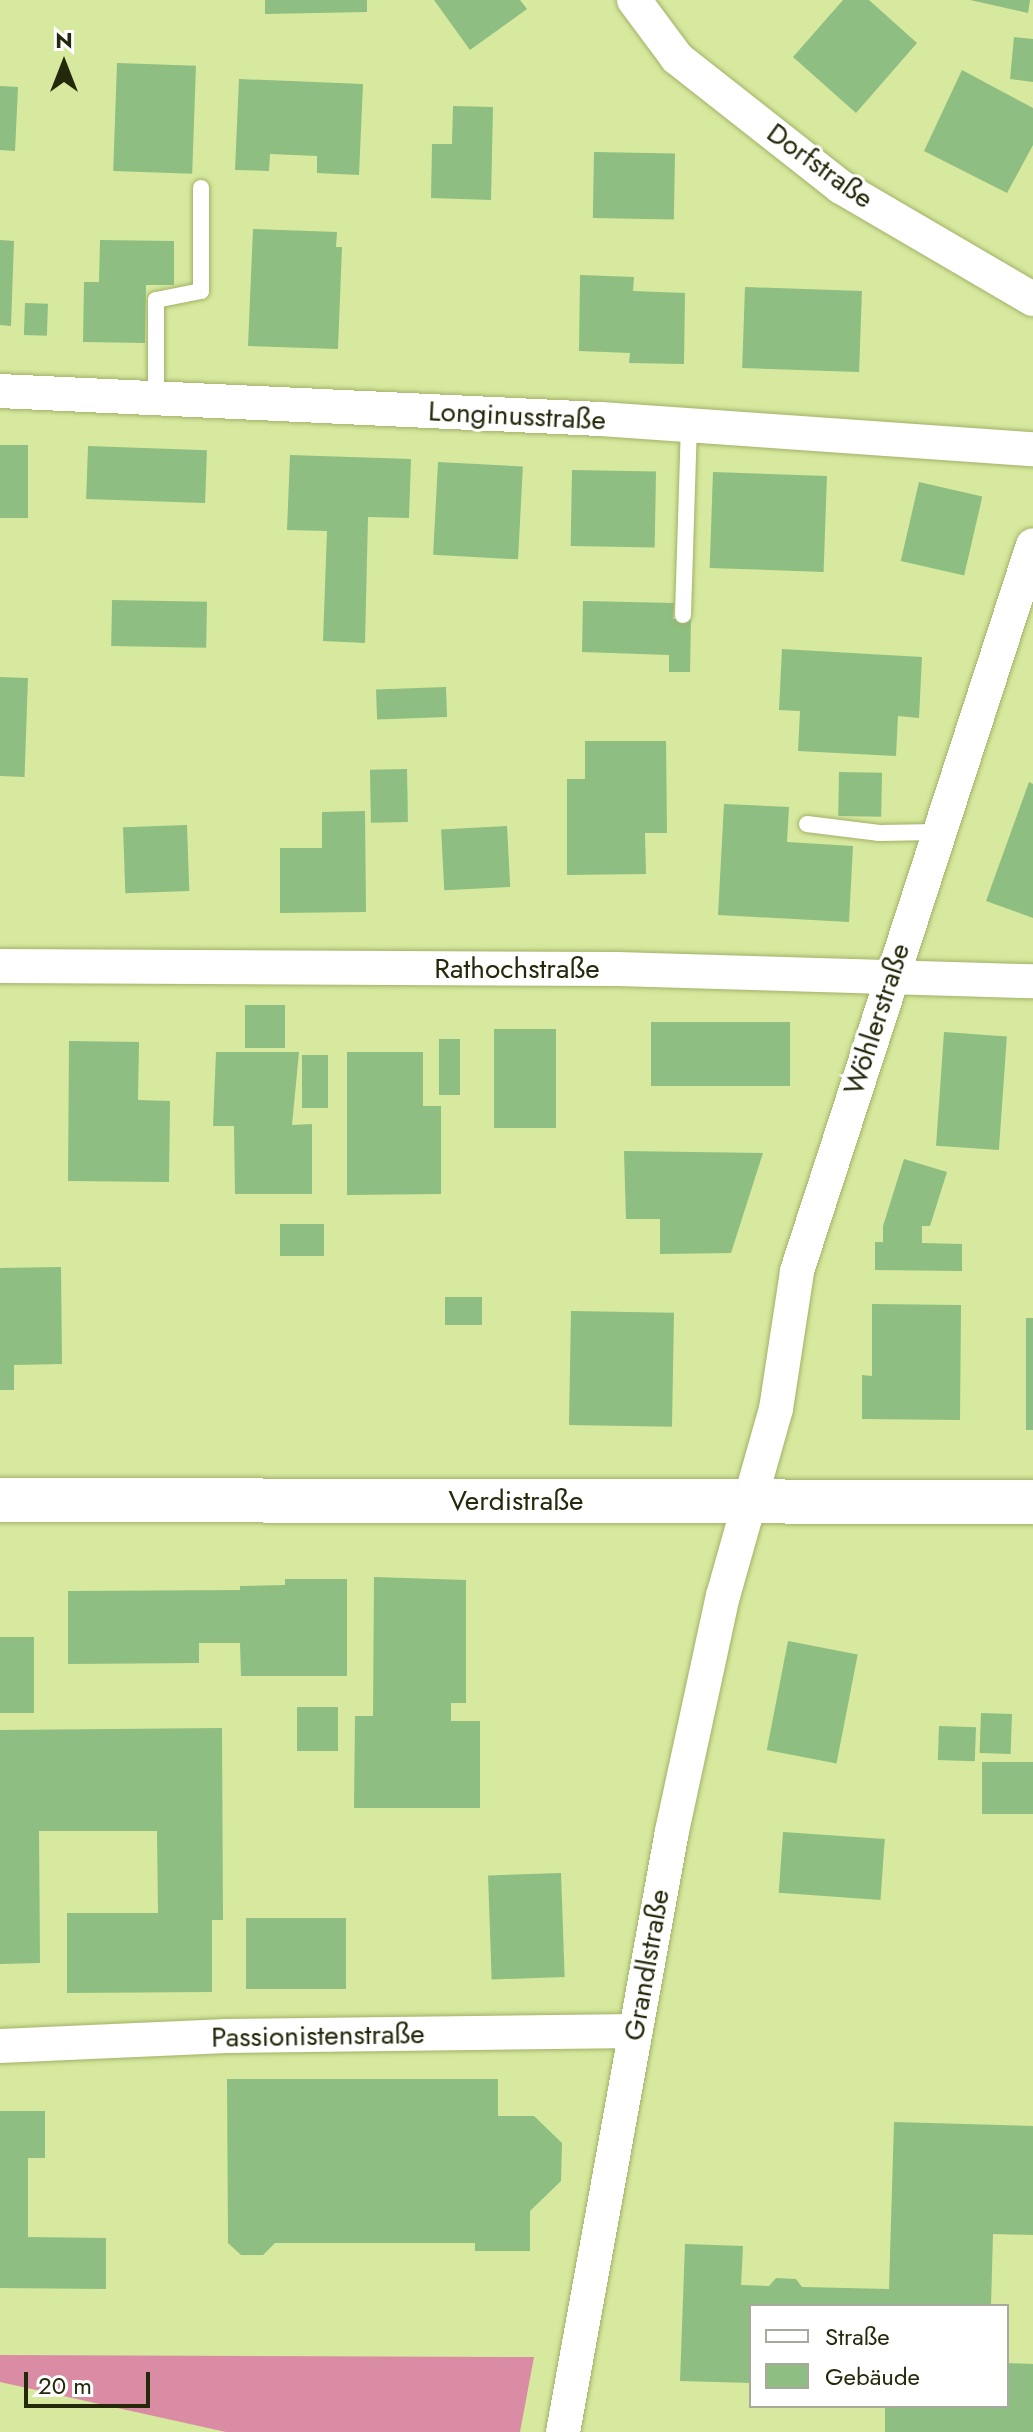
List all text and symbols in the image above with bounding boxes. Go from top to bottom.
north arrow [24,24,104,104]
text: N [55,24,73,56]
street label: Dorfstraße [760,116,880,216]
street label: Longinusstraße [427,395,607,437]
street label: Wöhlerstraße [837,939,917,1099]
street label: Rathochstraße [434,952,600,986]
street label: Verdistraße [449,1484,583,1518]
street label: Grandlstraße [617,1887,677,2043]
street label: Passionistenstraße [211,2017,425,2055]
legend [749,2304,1009,2408]
text: Straße [825,2319,890,2354]
scale bar [28,2356,154,2406]
text: Gebäude [825,2359,920,2394]
text: 20 m [38,2368,92,2403]

